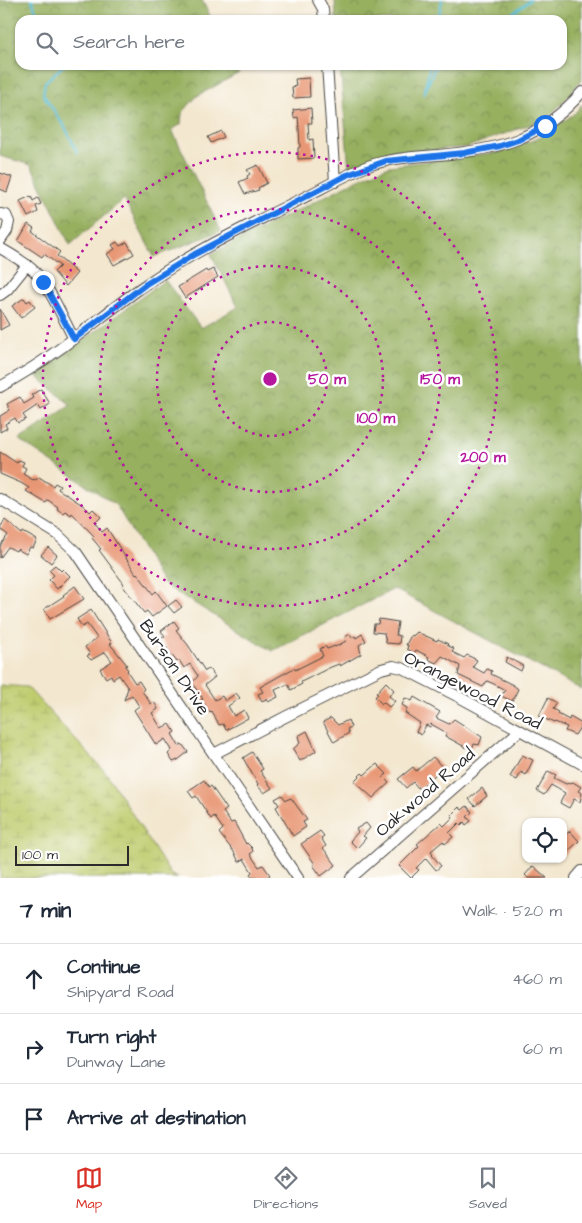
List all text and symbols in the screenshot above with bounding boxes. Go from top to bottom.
search box [15,15,567,70]
icon: search [33,29,61,57]
text: Search here [73,29,185,56]
route start [534,115,557,138]
route end [32,271,55,294]
text: 50 m [308,369,346,390]
text: 150 m [420,369,460,390]
centre of rings [261,370,279,388]
text: 100 m [357,408,396,429]
text: 200 m [459,447,506,468]
street label: Burson Drive [133,614,216,720]
street label: Orangewood Road [399,645,546,737]
street label: Oakwood Road [370,742,481,843]
map controls [522,818,567,863]
button: locate [522,818,567,863]
scale bar [15,843,129,866]
text: 100 m [22,845,58,865]
text: 7 min [20,896,71,925]
text: Walk · 520 m [462,900,562,922]
text: Continue [67,954,141,981]
icon: ahead [20,965,48,993]
text: 460 m [512,968,562,990]
text: Shipyard Road [67,981,174,1003]
text: Turn right [67,1024,156,1051]
icon: right [20,1035,48,1063]
text: 60 m [523,1038,562,1060]
text: Dunway Lane [67,1051,166,1073]
icon: arrive [20,1105,48,1133]
text: Arrive at destination [67,1105,246,1132]
tab: Map [75,1164,103,1214]
tab: Directions [253,1164,318,1214]
tab: Saved [469,1164,507,1214]

